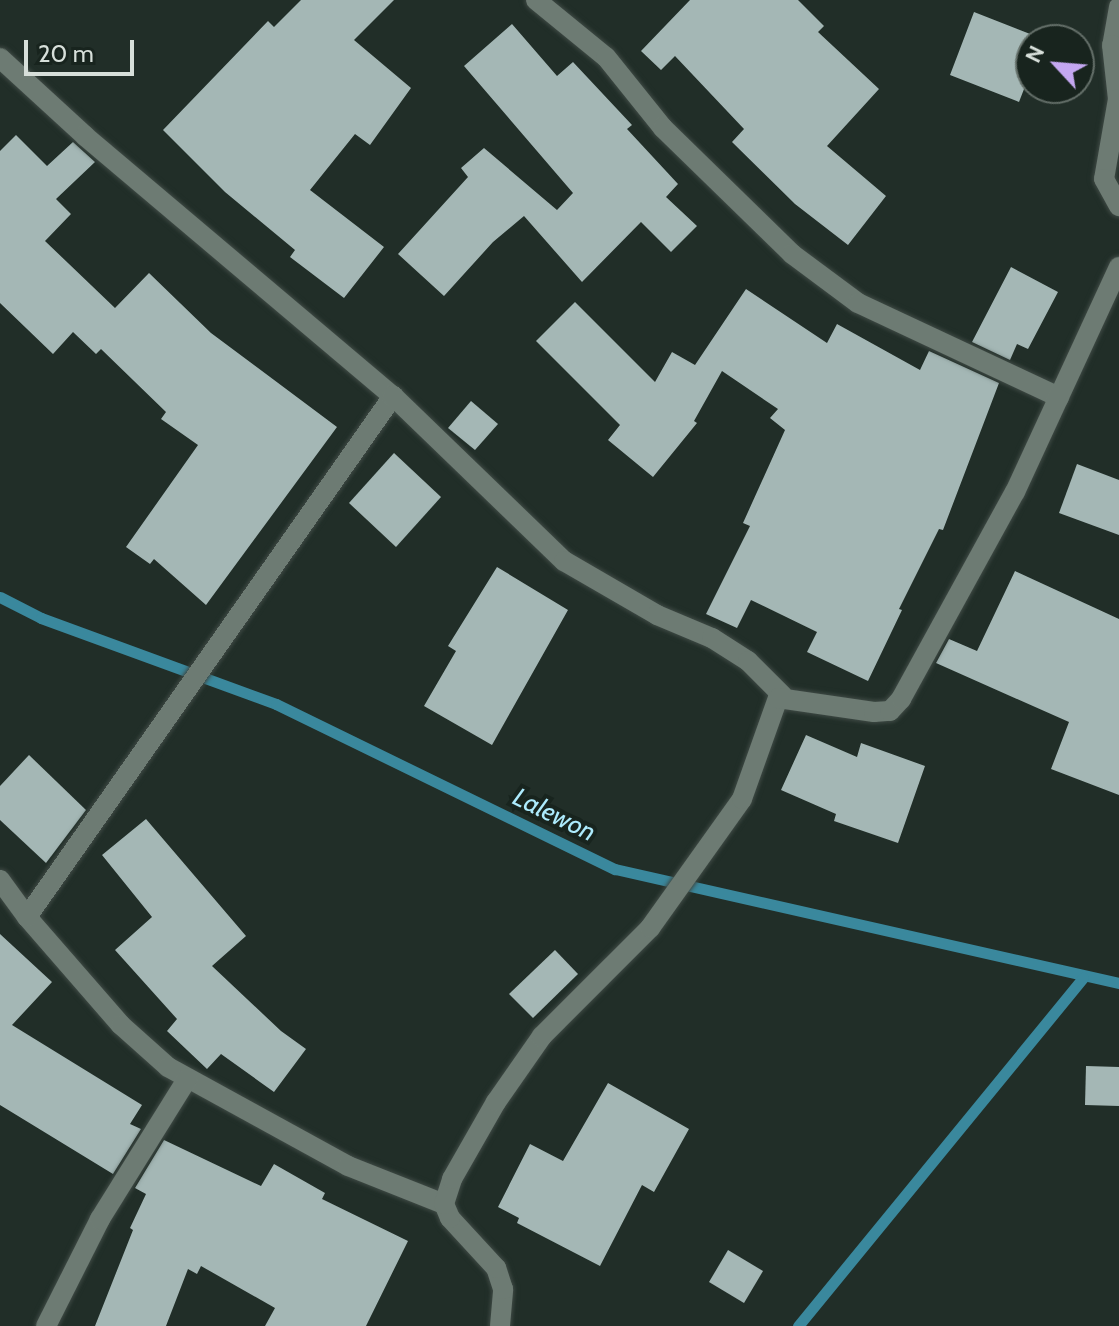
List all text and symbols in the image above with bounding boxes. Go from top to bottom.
scale bar [28,24,138,74]
north arrow [1015,24,1095,104]
text: 20 m [38,39,94,68]
text: N [1019,41,1050,67]
water label: Lalewon [508,782,600,848]

